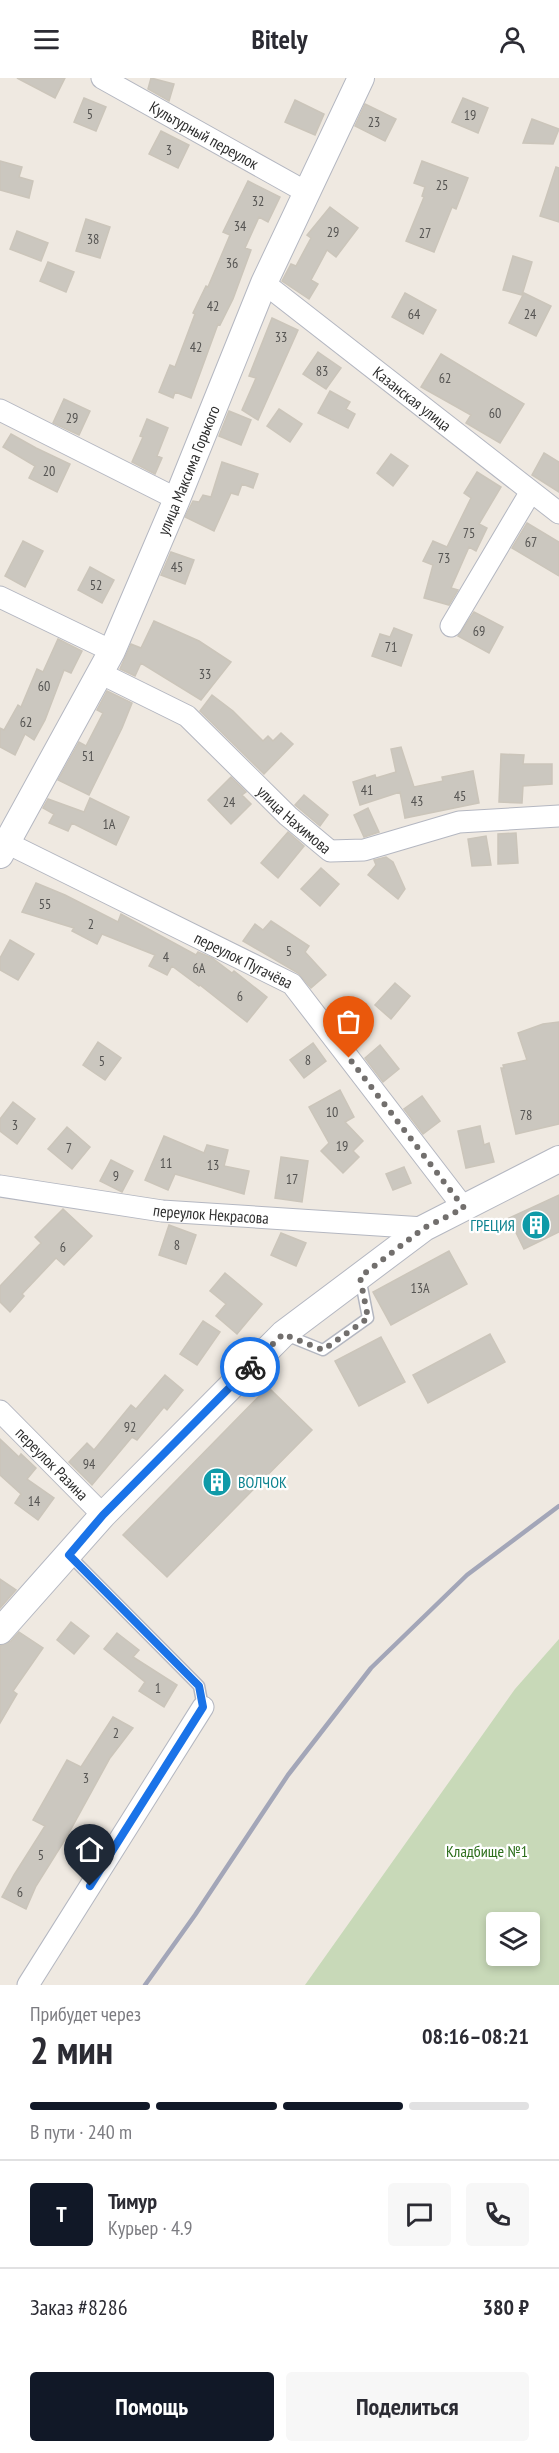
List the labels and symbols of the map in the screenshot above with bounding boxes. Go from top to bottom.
street label: Культурный переулок [146,97,263,174]
house number: 5 [87,105,93,123]
house number: 19 [464,106,476,124]
house number: 23 [368,113,380,131]
house number: 3 [166,141,172,159]
house number: 25 [436,176,448,194]
house number: 32 [252,192,264,210]
house number: 34 [234,217,247,235]
house number: 29 [327,223,339,241]
house number: 27 [419,224,431,242]
house number: 38 [87,230,99,248]
house number: 36 [226,254,238,272]
house number: 42 [207,297,219,315]
house number: 64 [408,305,421,323]
house number: 24 [524,305,537,323]
house number: 33 [275,328,287,346]
house number: 42 [190,338,202,356]
house number: 83 [316,362,328,380]
street label: Казанская улица [369,362,455,435]
house number: 62 [439,369,451,387]
street label: улица Максима Горького [153,402,224,538]
house number: 60 [489,404,501,422]
house number: 29 [66,409,78,427]
house number: 20 [43,462,55,480]
house number: 75 [463,524,475,542]
house number: 67 [525,533,537,551]
house number: 73 [438,549,450,567]
house number: 45 [171,558,183,576]
house number: 52 [90,576,102,594]
house number: 69 [473,622,485,640]
house number: 71 [385,638,397,656]
house number: 33 [199,665,211,683]
house number: 60 [38,677,50,695]
house number: 62 [20,713,32,731]
house number: 51 [82,747,94,765]
street label: улица Нахимова [253,781,336,858]
house number: 41 [361,781,373,799]
house number: 45 [454,787,466,805]
house number: 43 [411,792,423,810]
house number: 24 [223,793,236,811]
house number: 1А [103,815,116,833]
house number: 55 [39,895,51,913]
house number: 2 [88,915,94,933]
street label: переулок Пугачёва [191,927,296,993]
house number: 5 [286,942,292,960]
house number: 4 [163,948,170,966]
house number: 6А [193,959,206,977]
house number: 6 [237,987,243,1005]
pin [323,996,374,1058]
house number: 8 [305,1051,311,1069]
house number: 5 [99,1052,105,1070]
house number: 10 [326,1103,338,1121]
house number: 78 [520,1106,532,1124]
house number: 3 [12,1116,18,1134]
house number: 19 [336,1137,348,1155]
house number: 7 [66,1139,72,1157]
house number: 11 [160,1154,172,1172]
house number: 13 [207,1156,219,1174]
house number: 9 [113,1167,119,1185]
house number: 17 [286,1170,298,1188]
street label: переулок Некрасова [152,1200,269,1228]
building icon: ГРЕЦИЯ [520,1209,552,1241]
place label: ГРЕЦИЯ [470,1215,515,1235]
house number: 8 [174,1236,180,1254]
house number: 6 [60,1238,66,1256]
house number: 13А [410,1279,430,1297]
courier [220,1337,280,1397]
house number: 92 [124,1418,136,1436]
street label: переулок Разина [12,1423,93,1504]
house number: 94 [83,1455,96,1473]
building icon: ВОЛЧОК [201,1466,233,1498]
place label: ВОЛЧОК [238,1472,287,1492]
house number: 14 [28,1492,41,1510]
house number: 1 [155,1679,161,1697]
house number: 2 [113,1724,119,1742]
house number: 3 [83,1769,89,1787]
pin [64,1824,115,1886]
park label: Кладбище №1 [446,1841,528,1861]
house number: 5 [38,1846,44,1864]
house number: 6 [17,1883,23,1901]

